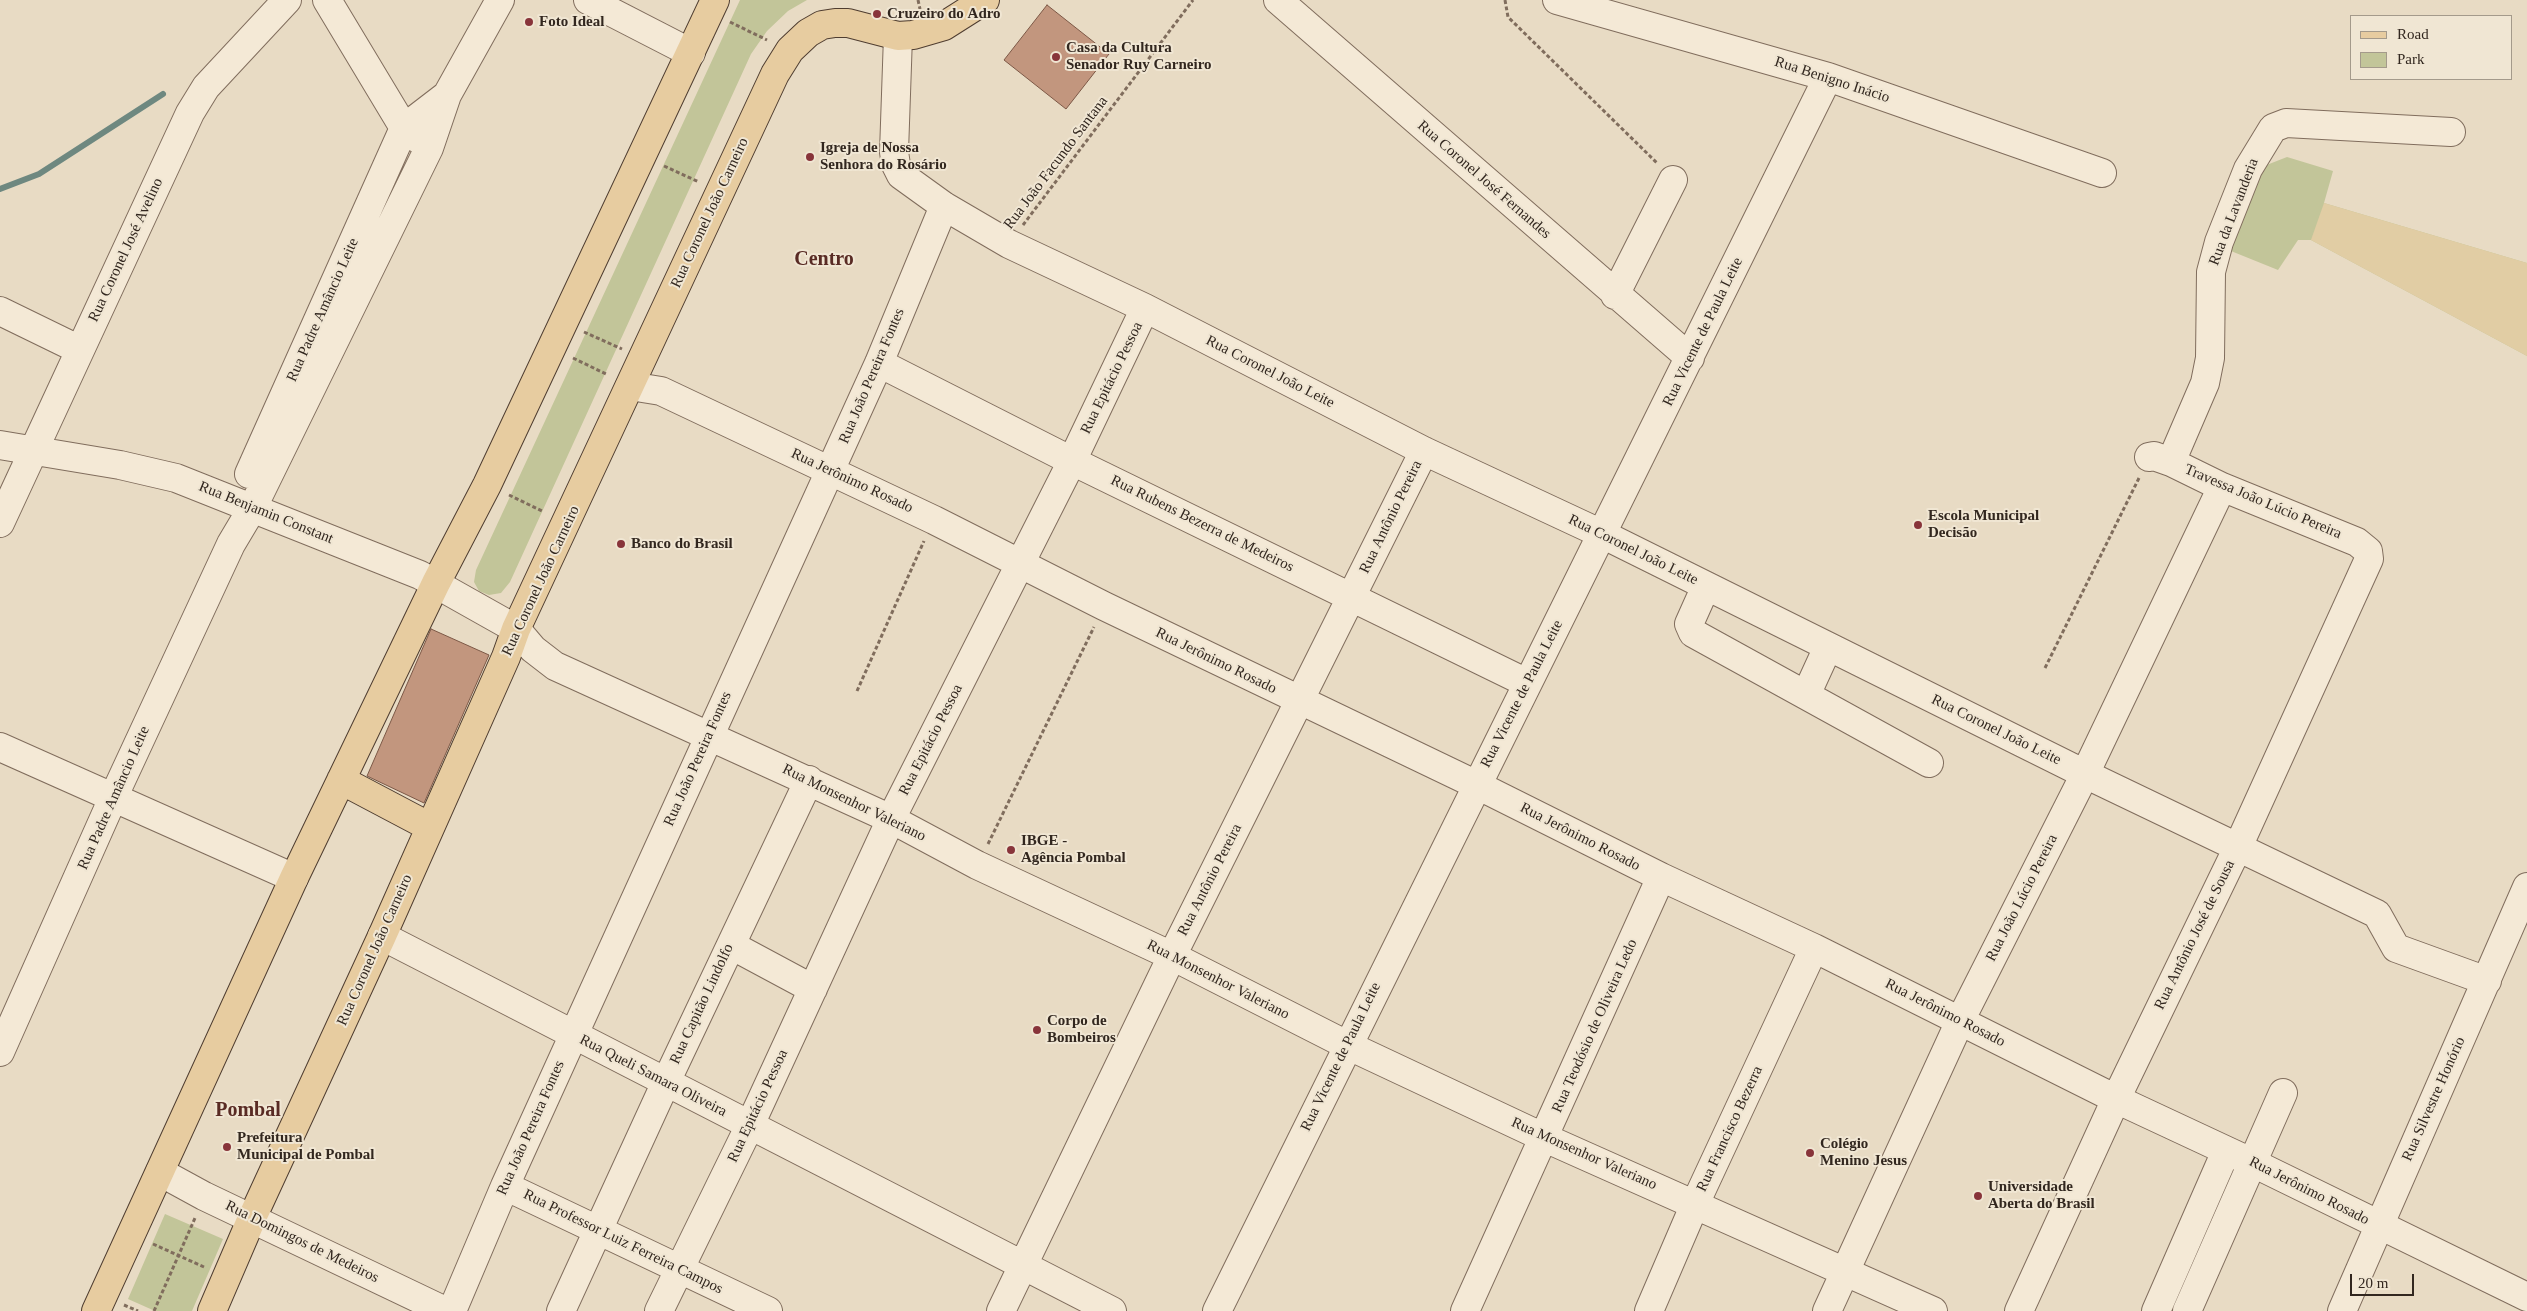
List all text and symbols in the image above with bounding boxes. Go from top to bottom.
place label: Cruzeiro do Adro [887,5,1001,23]
marker: Cruzeiro do Adro [871,8,883,20]
place label: Foto Ideal [539,13,604,31]
legend [2350,15,2512,80]
marker: Foto Ideal [523,16,535,28]
text: Road [2397,26,2429,42]
place label: Casa da Cultura Senador Ruy Carneiro [1066,39,1212,74]
marker: Casa da Cultura Senador Ruy Carneiro [1050,51,1062,63]
text: Park [2397,51,2425,67]
street label: Rua Benigno Inácio [1772,53,1892,107]
street label: Rua João Facundo Santana [1000,93,1112,233]
street label: Rua Coronel José Fernandes [1413,117,1555,243]
street label: Rua Coronel João Carneiro [667,135,753,291]
place label: Igreja de Nossa Senhora do Rosário [820,139,947,174]
marker: Igreja de Nossa Senhora do Rosário [804,151,816,163]
street label: Rua da Lavanderia [2205,156,2263,268]
street label: Rua Coronel José Avelino [85,175,167,325]
street label: Rua Padre Amâncio Leite [283,235,363,385]
district label: Centro [794,248,854,272]
street label: Rua Vicente de Paula Leite [1659,255,1747,409]
street label: Rua João Pereira Fontes [835,306,909,446]
street label: Rua Epitácio Pessoa [1077,319,1147,437]
street label: Rua Coronel João Leite [1203,332,1337,412]
street label: Rua Jerônimo Rosado [788,445,916,517]
street label: Rua Antônio Pereira [1356,458,1426,576]
street label: Travessa João Lúcio Pereira [2182,461,2344,543]
street label: Rua Rubens Bezerra de Medeiros [1107,472,1297,576]
street label: Rua Benjamin Constant [196,478,336,548]
street label: Rua Coronel João Carneiro [498,503,584,659]
place label: Escola Municipal Decisão [1928,507,2039,542]
street label: Rua Coronel João Leite [1565,511,1701,589]
marker: Escola Municipal Decisão [1912,519,1924,531]
place label: Banco do Brasil [631,535,733,553]
marker: Banco do Brasil [615,538,627,550]
street label: Rua Vicente de Paula Leite [1477,617,1567,771]
street label: Rua Jerônimo Rosado [1153,624,1279,698]
street label: Rua Epitácio Pessoa [895,681,967,799]
street label: Rua João Pereira Fontes [660,689,736,829]
street label: Rua Coronel João Leite [1928,691,2064,769]
street label: Rua Padre Amâncio Leite [74,723,154,873]
street label: Rua Monsenhor Valeriano [779,760,929,846]
street label: Rua Jerônimo Rosado [1517,799,1643,875]
street label: Rua Antônio Pereira [1174,821,1246,939]
street label: Rua João Lúcio Pereira [1982,831,2062,965]
place label: IBGE - Agência Pombal [1021,832,1126,867]
marker: IBGE - Agência Pombal [1005,844,1017,856]
street label: Rua Antônio José de Sousa [2151,857,2239,1013]
street label: Rua Coronel João Carneiro [333,872,417,1028]
street label: Rua Monsenhor Valeriano [1144,936,1292,1024]
street label: Rua Teodósio de Oliveira Ledo [1549,936,1641,1116]
street label: Rua Capitão Lindolfo [666,941,738,1067]
street label: Rua Jerônimo Rosado [1882,975,2008,1051]
street label: Rua Vicente de Paula Leite [1297,980,1385,1134]
place label: Corpo de Bombeiros [1047,1012,1116,1047]
marker: Corpo de Bombeiros [1031,1024,1043,1036]
street label: Rua Queli Samara Oliveira [576,1031,730,1121]
street label: Rua Silvestre Honório [2398,1034,2470,1164]
street label: Rua Epitácio Pessoa [724,1047,792,1165]
street label: Rua João Pereira Fontes [493,1058,569,1198]
street label: Rua Francisco Bezerra [1693,1063,1767,1195]
district label: Pombal [215,1099,281,1123]
street label: Rua Monsenhor Valeriano [1508,1114,1660,1194]
place label: Prefeitura Municipal de Pombal [237,1129,375,1164]
place label: Colégio Menino Jesus [1820,1135,1907,1170]
marker: Prefeitura Municipal de Pombal [221,1141,233,1153]
marker: Colégio Menino Jesus [1804,1147,1816,1159]
street label: Rua Jerônimo Rosado [2246,1153,2372,1229]
place label: Universidade Aberta do Brasil [1988,1178,2095,1213]
street label: Rua Professor Luiz Ferreira Campos [520,1186,726,1298]
marker: Universidade Aberta do Brasil [1972,1190,1984,1202]
street label: Rua Domingos de Medeiros [222,1197,382,1287]
scale bar [2352,1264,2416,1296]
text: 20 m [2358,1275,2388,1291]

